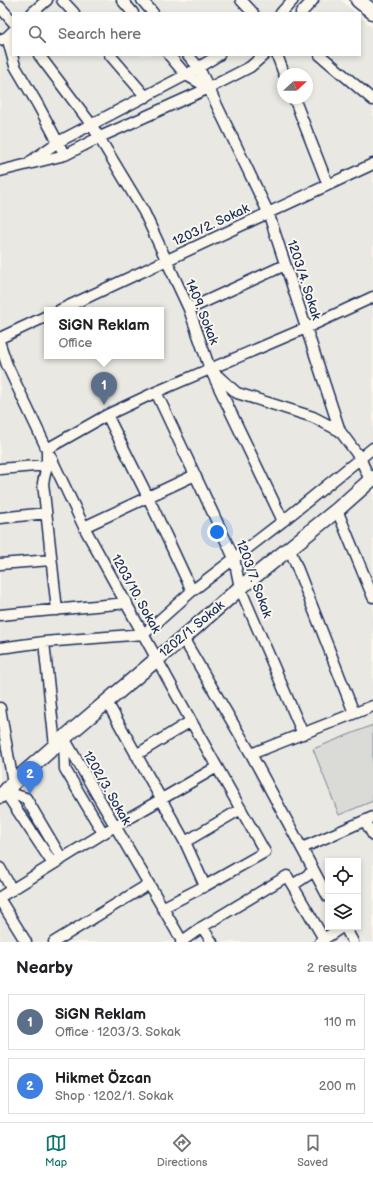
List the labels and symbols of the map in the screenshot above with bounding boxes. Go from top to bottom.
north arrow [277,68,313,104]
street label: 1203/2. Sokak [170,200,252,250]
street label: 1203/4. Sokak [284,238,325,323]
street label: 1409. Sokak [182,277,223,348]
pin: 1 [91,372,117,405]
your location [207,522,227,542]
street label: 1203/7. Sokak [233,538,276,621]
street label: 1203/10. Sokak [108,552,165,637]
street label: 1202/1. Sokak [156,597,228,661]
street label: 1202/3. Sokak [79,748,135,828]
pin: 2 [17,761,43,794]

